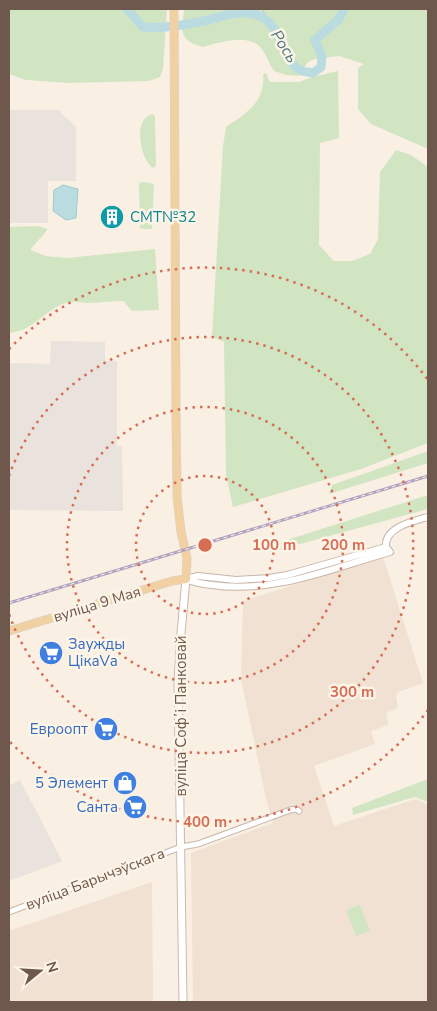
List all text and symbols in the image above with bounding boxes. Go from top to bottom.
water label: Рось [266,26,303,67]
building icon: СМТ№32 [99,204,125,230]
place label: СМТ№32 [130,207,196,227]
text: 100 m [252,535,296,555]
text: 200 m [321,535,365,555]
centre of rings [196,536,214,554]
street label: вуліца 9 Мая [51,581,143,627]
place label: Заужды ЦікаVа [68,634,125,671]
street label: вуліца Софʼі Панковай [171,635,191,797]
supermarket icon: Заужды ЦікаVа [38,640,64,666]
text: 300 m [330,682,374,702]
supermarket icon: Евроопт [93,716,119,742]
place label: Евроопт [30,719,88,739]
shop icon: 5 Элемент [112,770,138,796]
place label: 5 Элемент [35,773,108,793]
supermarket icon: Санта [122,794,148,820]
place label: Санта [76,797,118,817]
text: 400 m [183,812,227,832]
street label: вуліца Барычэўскага [23,843,167,915]
north arrow [15,946,65,996]
text: N [41,959,63,975]

